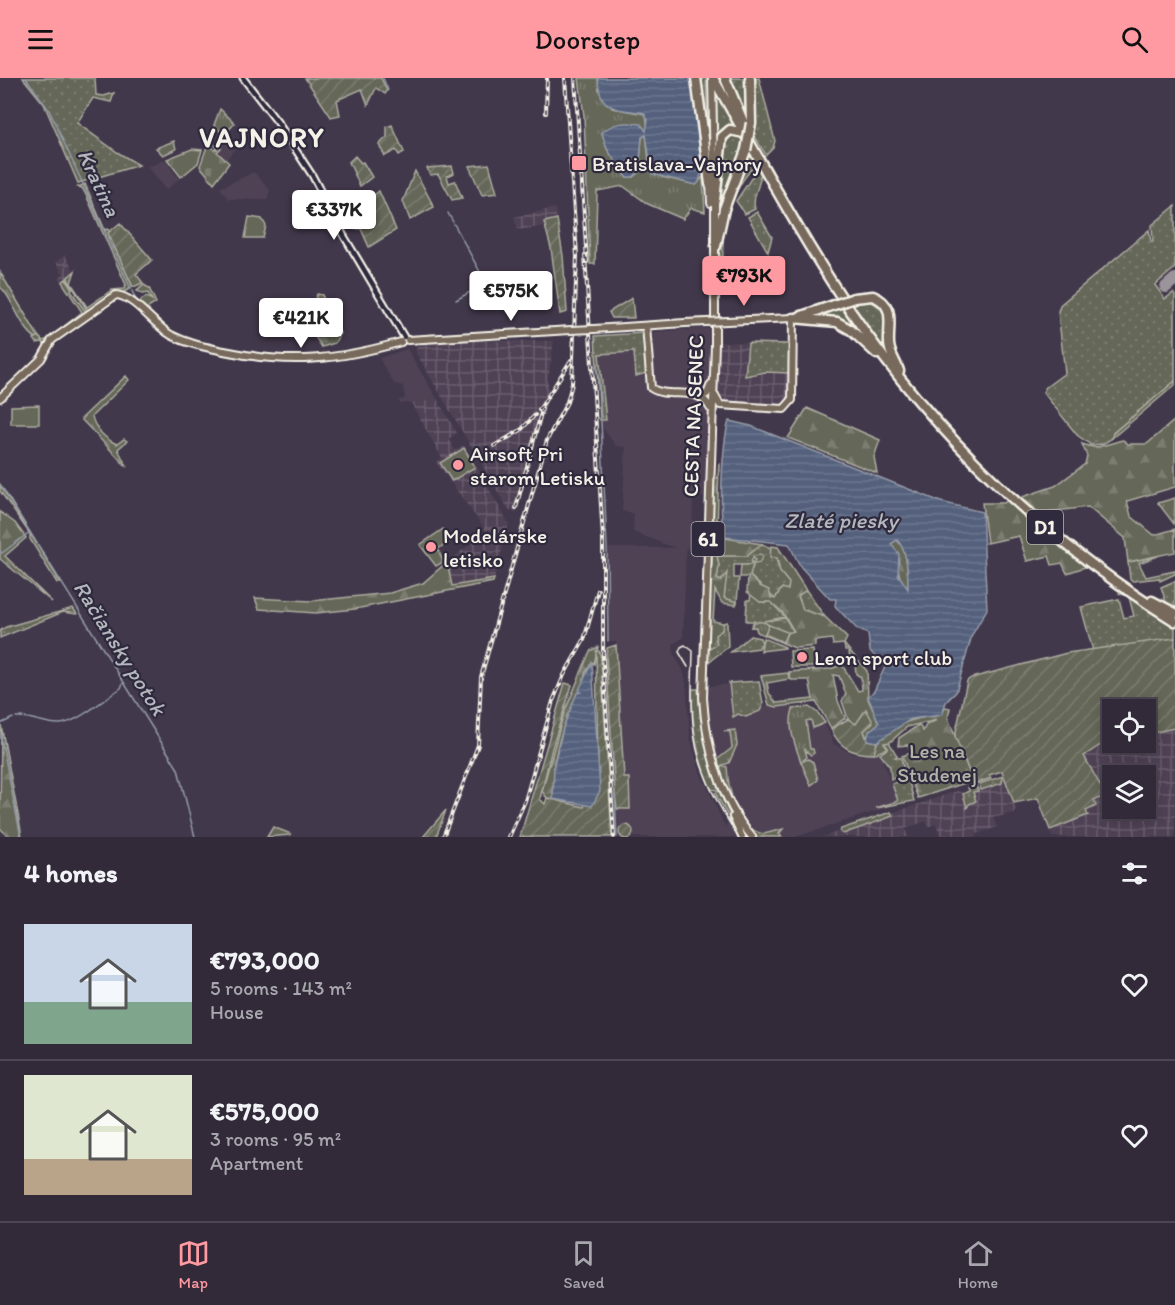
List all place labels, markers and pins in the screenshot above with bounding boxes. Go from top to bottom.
place label: Bratislava-Vajnory [592,151,762,176]
marker: Bratislava-Vajnory [570,154,588,172]
pin: €337K [292,190,376,241]
pin: €793K [702,256,786,307]
pin: €575K [469,271,553,322]
pin: €421K [259,298,343,349]
place label: Airsoft Pri starom Letisku [470,441,605,490]
marker: Airsoft Pri starom Letisku [451,458,465,472]
place label: Modelárske letisko [443,523,547,572]
marker: Modelárske letisko [424,540,438,554]
place label: Leon sport club [814,645,952,670]
marker: Leon sport club [795,650,809,664]

